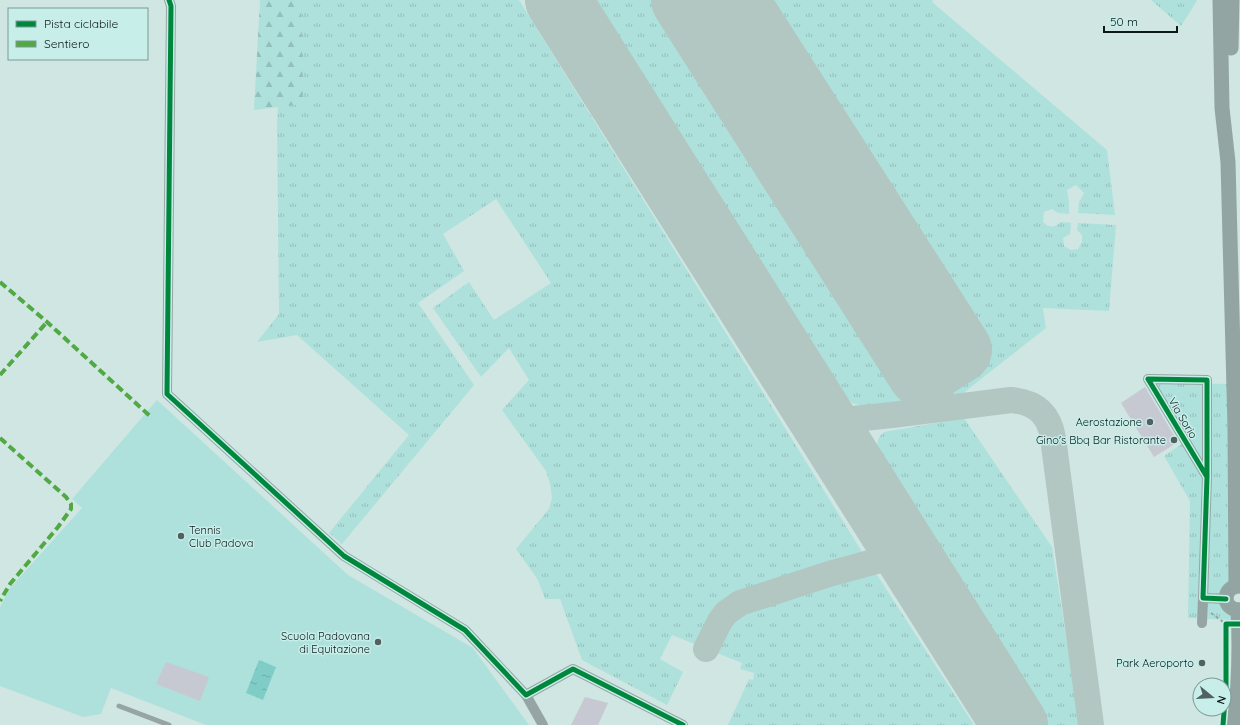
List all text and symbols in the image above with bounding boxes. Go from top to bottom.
legend [8,8,148,60]
scale bar [1104,8,1177,34]
text: 50 m [1110,14,1138,29]
text: Pista ciclabile [44,16,118,31]
text: Sentiero [44,36,89,51]
street label: Via Sorio [1165,395,1201,441]
place label: Aerostazione [1076,415,1142,429]
marker: Aerostazione [1145,417,1155,427]
place label: Gino's Bbq Bar Ristorante [1036,433,1166,447]
marker: Gino's Bbq Bar Ristorante [1169,435,1179,445]
place label: Tennis Club Padova [189,523,253,550]
marker: Tennis Club Padova [176,531,186,541]
place label: Scuola Padovana di Equitazione [281,629,370,656]
marker: Scuola Padovana di Equitazione [373,637,383,647]
place label: Park Aeroporto [1116,656,1194,670]
marker: Park Aeroporto [1197,658,1207,668]
north arrow [1192,677,1232,717]
text: N [1214,694,1229,706]

